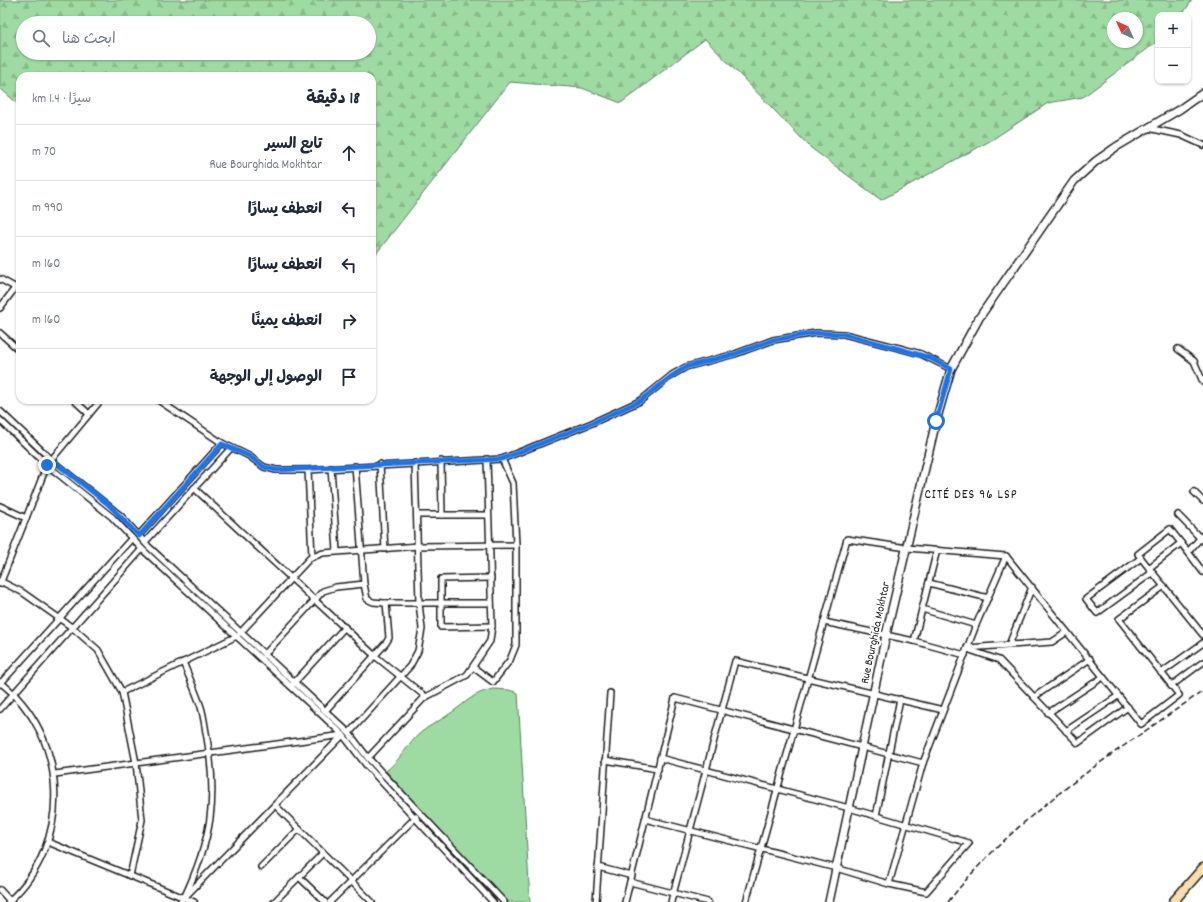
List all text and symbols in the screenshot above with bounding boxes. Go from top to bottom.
north arrow [1107,12,1143,48]
map controls [1155,12,1191,84]
button: + [1155,12,1191,48]
search box [16,16,376,60]
icon: search [30,27,52,49]
text: ابحث هنا [62,29,116,51]
button: − [1155,48,1191,84]
text: 18 دقيقة [306,88,360,112]
text: سيرًا · 1.4 km [32,90,91,109]
text: تابع السير [265,134,322,156]
icon: ahead [338,142,360,164]
text: 70 m [32,143,56,162]
text: Rue Bourghida Mokhtar [209,156,322,175]
icon: left [338,198,360,220]
text: 990 m [32,199,63,218]
text: انعطف يسارًا [248,199,322,221]
icon: left [338,254,360,276]
text: 160 m [32,255,60,274]
text: انعطف يسارًا [248,255,322,277]
icon: right [338,310,360,332]
text: 160 m [32,311,60,330]
text: انعطف يمينًا [252,311,322,333]
icon: arrive [338,366,360,388]
text: الوصول إلى الوجهة [210,367,322,389]
route start [927,412,945,430]
route end [38,456,56,474]
district label: CITÉ DES 96 LSP [924,486,1018,505]
street label: Rue Bourghida Mokhtar [857,580,895,686]

